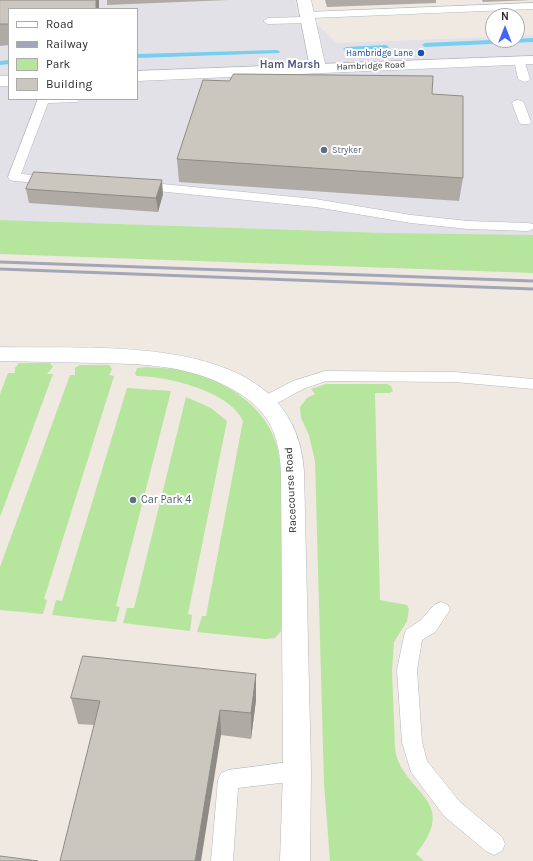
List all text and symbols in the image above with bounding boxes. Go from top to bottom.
legend [8,8,138,100]
north arrow [485,8,525,48]
text: N [501,10,509,23]
text: Road [46,17,74,31]
text: Railway [46,37,88,51]
place label: Hambridge Lane [346,48,413,58]
marker: Hambridge Lane [416,48,426,58]
text: Park [46,57,70,71]
district label: Ham Marsh [260,58,320,72]
street label: Hambridge Road [337,59,405,73]
text: Building [46,77,92,91]
marker: Stryker [319,145,329,155]
place label: Stryker [332,145,361,155]
street label: Racecourse Road [282,447,300,533]
place label: Car Park 4 [141,493,191,507]
marker: Car Park 4 [128,495,138,505]

